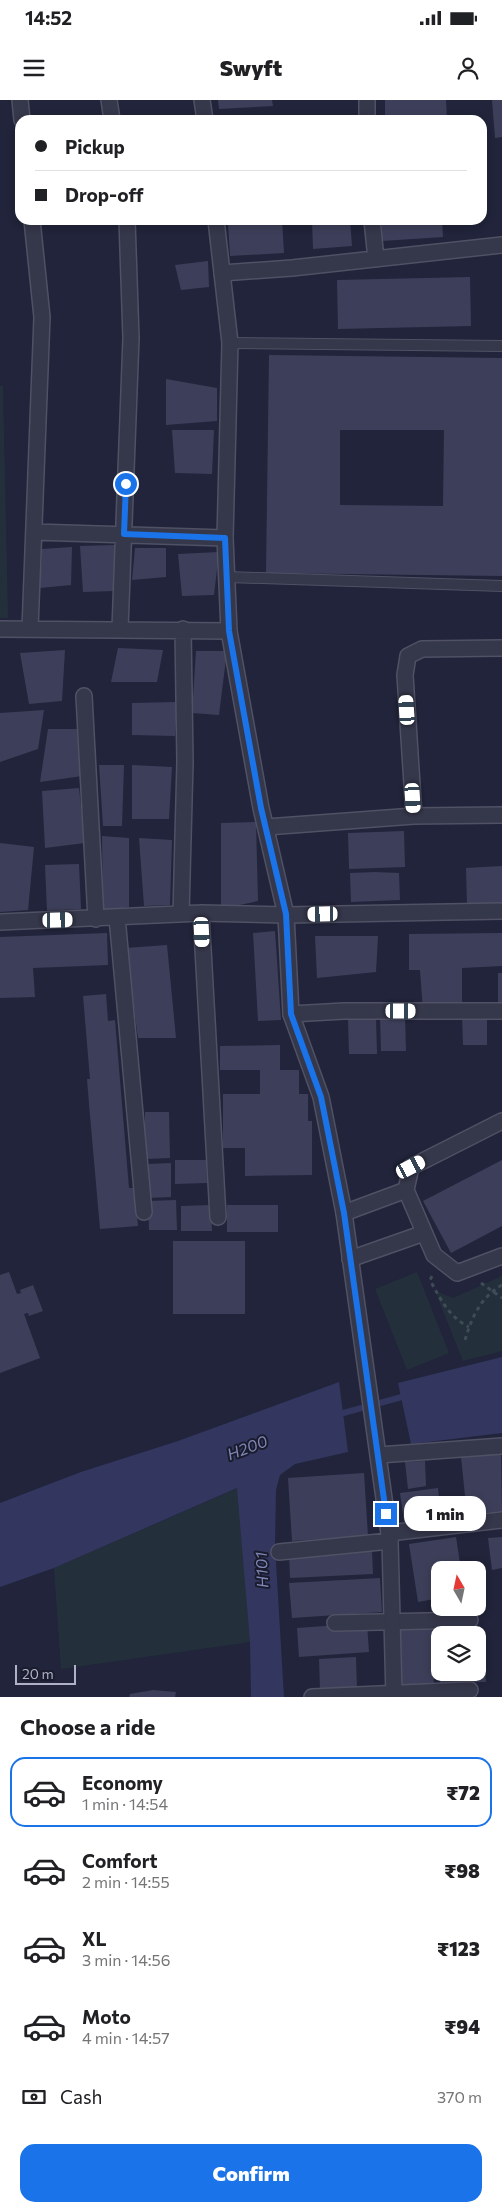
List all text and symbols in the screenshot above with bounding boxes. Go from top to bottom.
text: 14:52 [25,6,72,29]
icon: menu [20,54,48,82]
text: Swyft [220,54,282,81]
icon: person [454,54,482,82]
text: Pickup [65,135,125,158]
text: Drop-off [65,183,144,206]
route start [115,473,137,495]
car [398,695,415,725]
car [404,783,421,813]
car [307,906,338,922]
car [42,912,73,928]
car [193,917,210,947]
car [386,1004,416,1019]
car [394,1154,427,1180]
water label: H200 [224,1430,270,1463]
callout: 1 min [404,1496,486,1532]
route end [375,1503,397,1525]
text: 1 min [426,1504,464,1523]
water label: H101 [251,1551,271,1589]
north arrow [431,1561,486,1616]
map controls [431,1561,486,1681]
button: layers [431,1626,486,1681]
scale bar [15,1662,76,1685]
text: 20 m [22,1665,54,1682]
text: Choose a ride [20,1713,155,1740]
icon: car [22,1770,67,1815]
text: Economy [82,1771,163,1794]
text: ₹72 [446,1781,480,1804]
text: 1 min · 14:54 [82,1794,168,1813]
icon: car [22,1848,67,1893]
text: Comfort [82,1849,158,1872]
text: ₹98 [444,1859,480,1882]
text: 2 min · 14:55 [82,1872,170,1891]
icon: car [22,1926,67,1971]
text: XL [82,1927,107,1950]
text: ₹123 [437,1937,480,1960]
text: 3 min · 14:56 [82,1950,170,1969]
icon: car [22,2004,67,2049]
text: Moto [82,2005,131,2028]
text: ₹94 [444,2015,480,2038]
text: 4 min · 14:57 [82,2028,170,2047]
icon: cash [20,2083,48,2111]
text: Cash [60,2085,102,2108]
text: 370 m [437,2087,482,2106]
button: Confirm [20,2144,482,2202]

